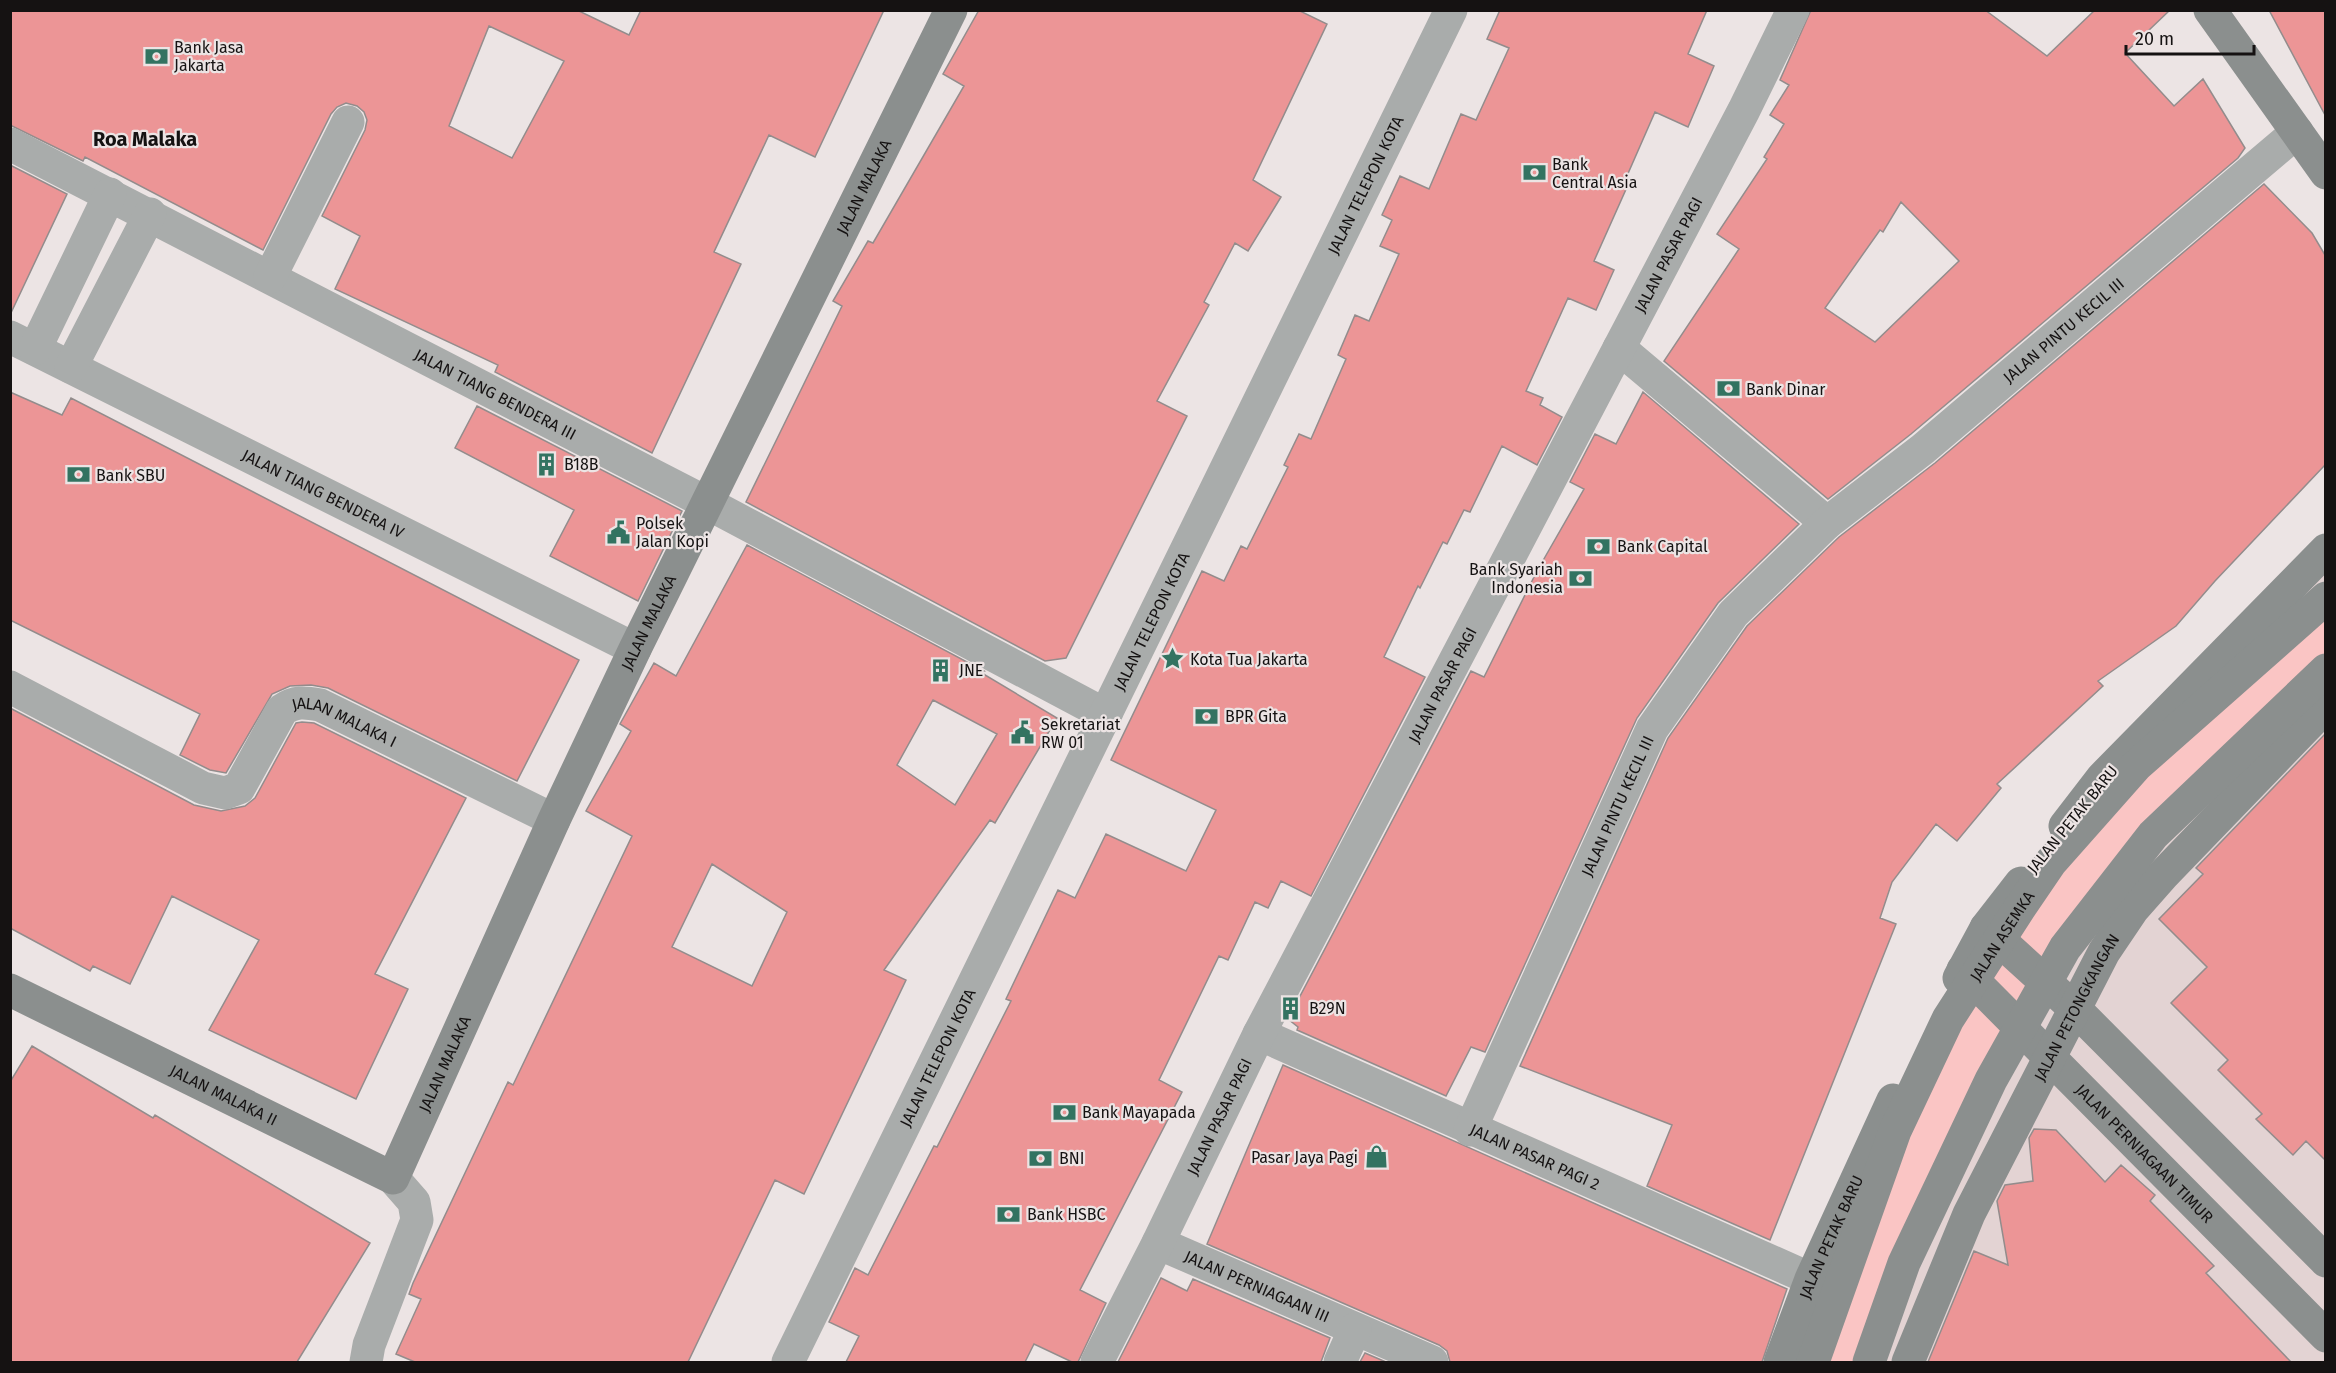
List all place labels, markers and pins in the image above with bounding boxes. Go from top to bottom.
place label: Bank Jasa Jakarta [174,38,244,75]
bank icon: Bank Jasa Jakarta [143,43,169,69]
place label: Bank Central Asia [1552,155,1637,192]
bank icon: Bank Central Asia [1521,160,1547,186]
bank icon: Bank Dinar [1715,376,1741,402]
place label: Bank Dinar [1746,380,1826,399]
building icon: B18B [533,451,559,477]
place label: B18B [564,455,599,474]
bank icon: Bank SBU [65,462,91,488]
place label: Bank SBU [96,466,165,485]
place label: Polsek Jalan Kopi [636,514,709,551]
public building icon: Polsek Jalan Kopi [605,519,631,545]
bank icon: Bank Capital [1586,533,1612,559]
place label: Bank Capital [1617,537,1708,556]
place label: Bank Syariah Indonesia [1469,560,1563,597]
bank icon: Bank Syariah Indonesia [1568,565,1594,591]
place icon: Kota Tua Jakarta [1159,646,1185,672]
place label: Kota Tua Jakarta [1190,650,1308,669]
building icon: JNE [928,657,954,683]
place label: JNE [959,661,983,680]
bank icon: BPR Gita [1194,703,1220,729]
place label: BPR Gita [1225,707,1287,726]
place label: Sekretariat RW 01 [1041,715,1121,752]
public building icon: Sekretariat RW 01 [1010,720,1036,746]
building icon: B29N [1278,995,1304,1021]
place label: B29N [1309,999,1346,1018]
bank icon: Bank Mayapada [1051,1099,1077,1125]
place label: Bank Mayapada [1082,1103,1196,1122]
shop icon: Pasar Jaya Pagi [1363,1144,1389,1170]
bank icon: BNI [1028,1145,1054,1171]
place label: Pasar Jaya Pagi [1251,1148,1358,1167]
place label: BNI [1059,1149,1084,1168]
bank icon: Bank HSBC [996,1201,1022,1227]
place label: Bank HSBC [1027,1205,1106,1224]

